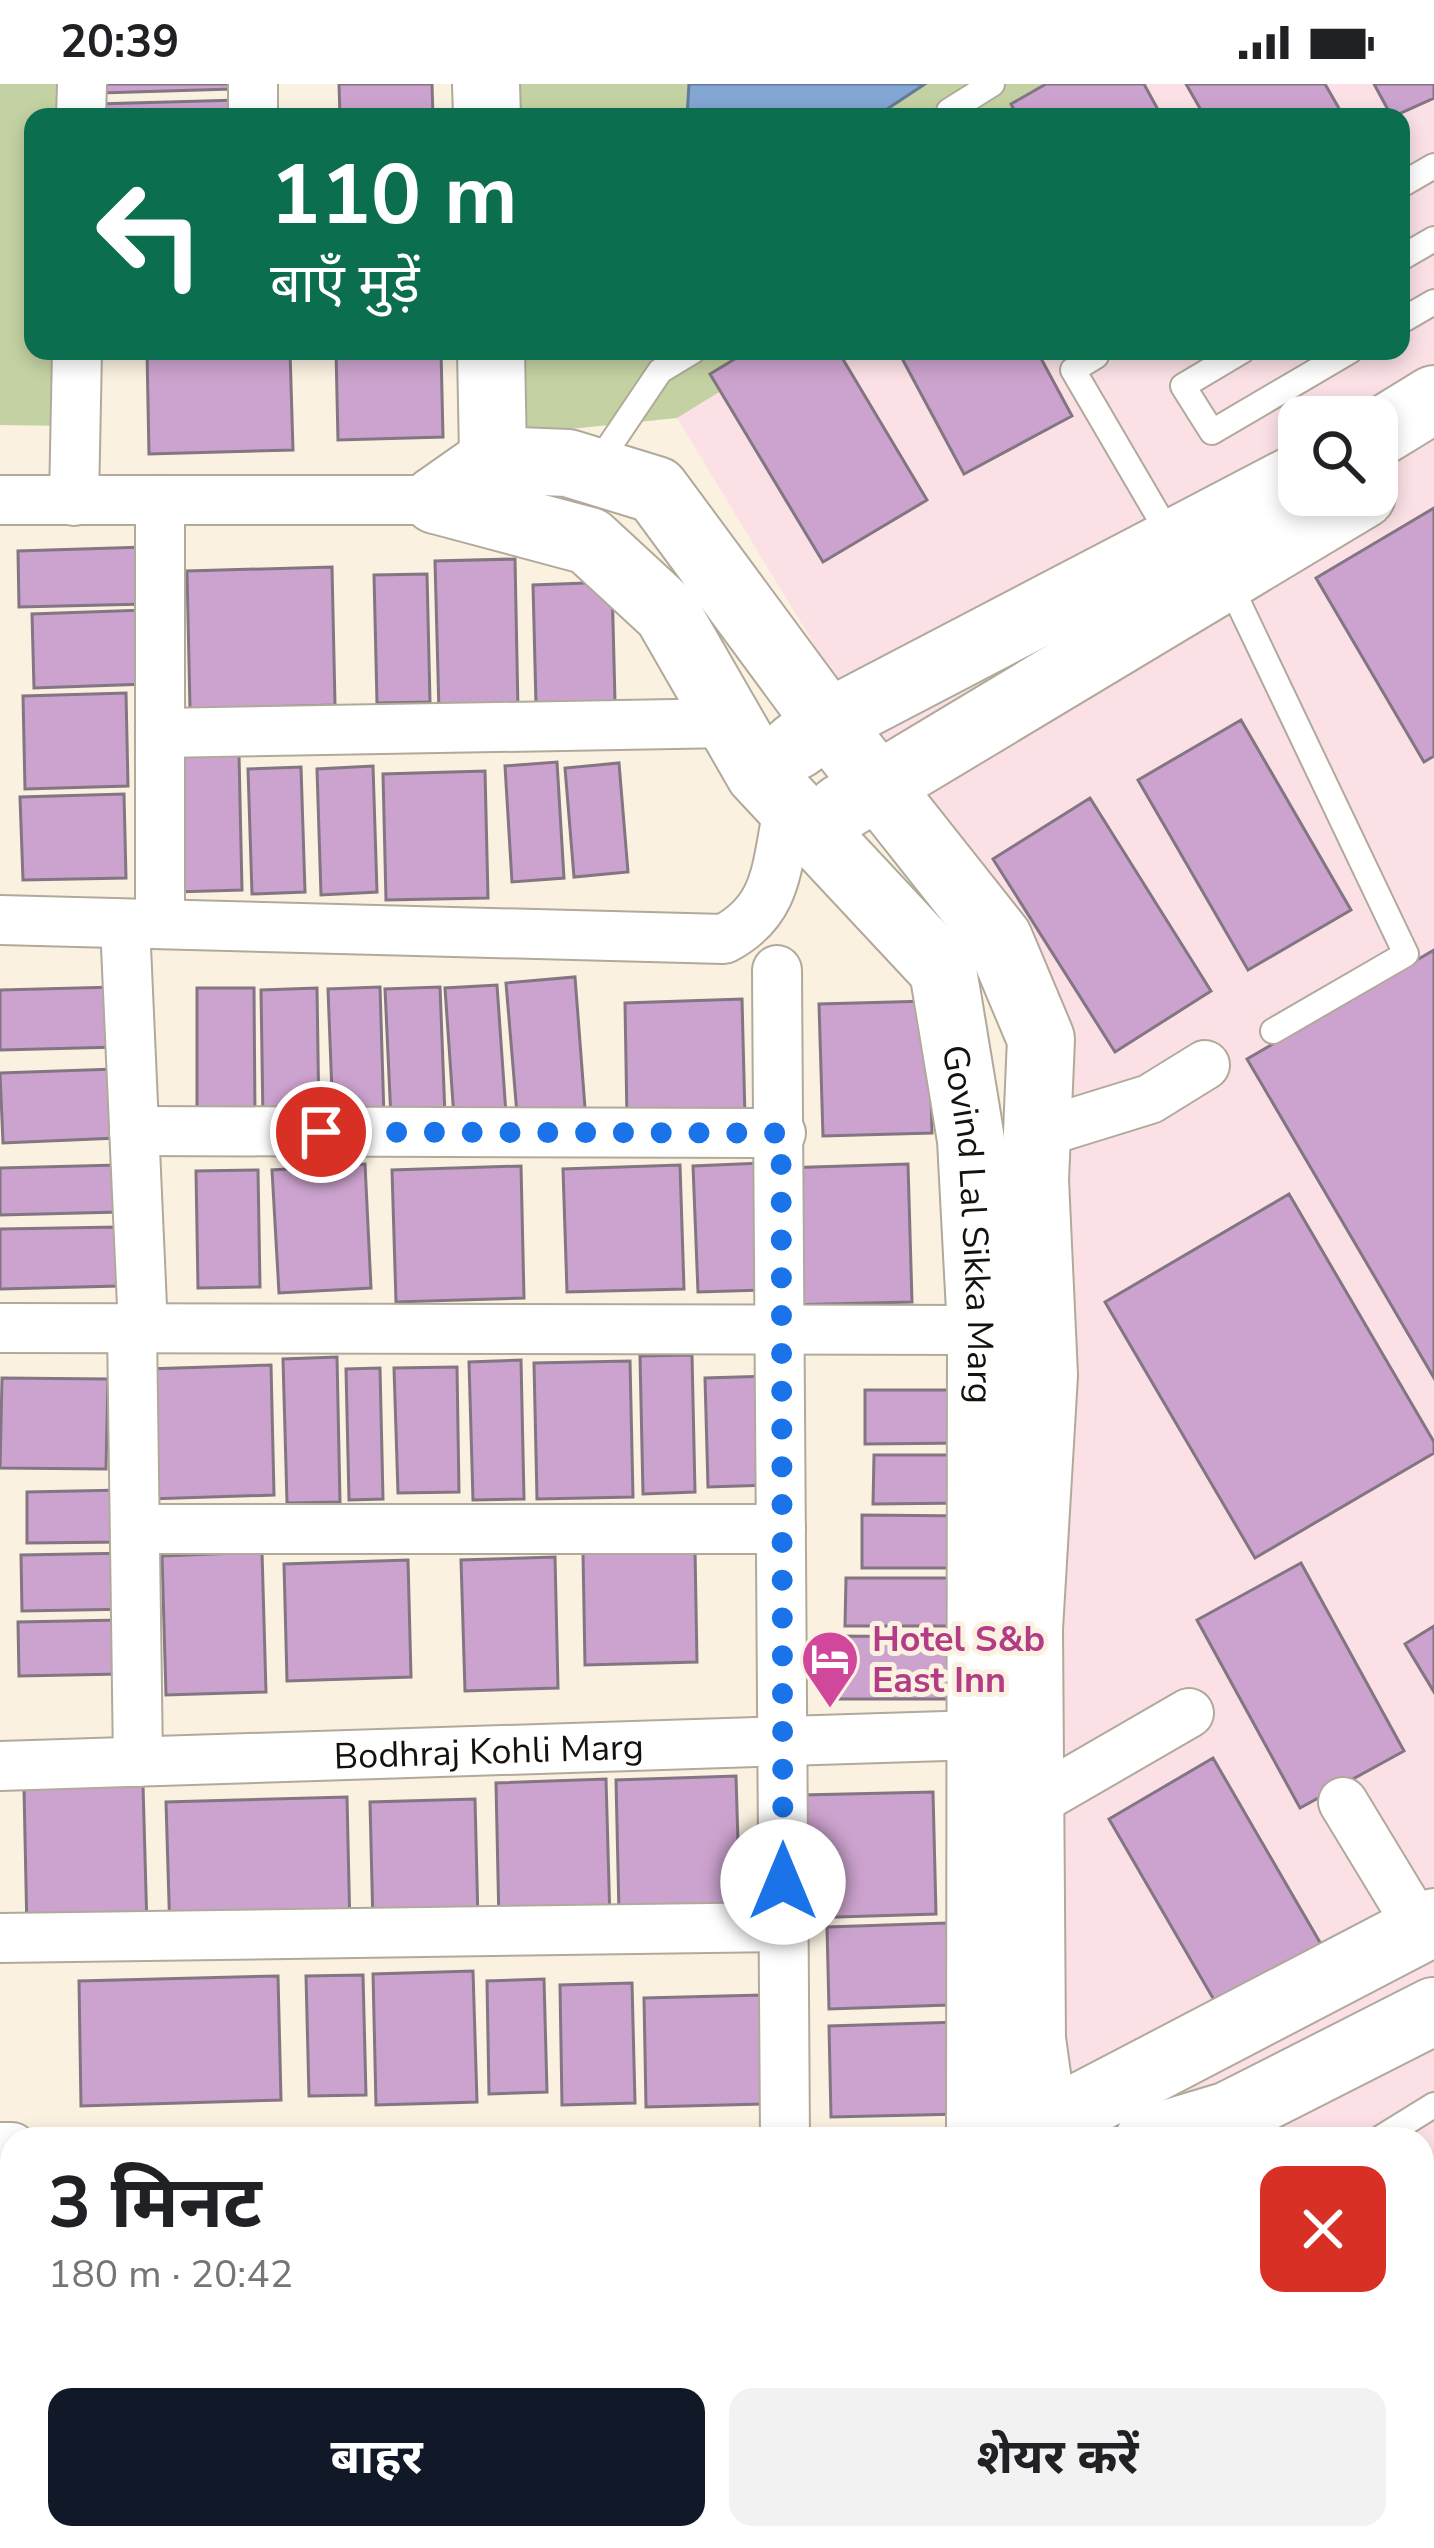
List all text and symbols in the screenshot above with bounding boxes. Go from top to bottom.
text: 20:39 [60,12,179,73]
text: 110 m [270,138,518,253]
icon: left [72,156,228,312]
text: बाएँ मुड़ें [270,247,420,321]
map controls [1278,396,1398,516]
button: search [1278,396,1398,516]
street label: Govind Lal Sikka Marg [930,1041,1004,1404]
pin [270,1081,372,1183]
icon: arrive [288,1099,354,1165]
place label: Hotel S&b East Inn [872,1615,1045,1705]
hotel icon: Hotel S&b East Inn [799,1628,861,1710]
street label: Bodhraj Kohli Marg [333,1723,644,1781]
position arrow [720,1819,846,1945]
text: 3 मिनट [48,2154,262,2252]
button: close [1260,2166,1386,2292]
text: 180 m · 20:42 [48,2248,293,2301]
button: बाहर [48,2388,705,2526]
button: शेयर करें [729,2388,1386,2526]

